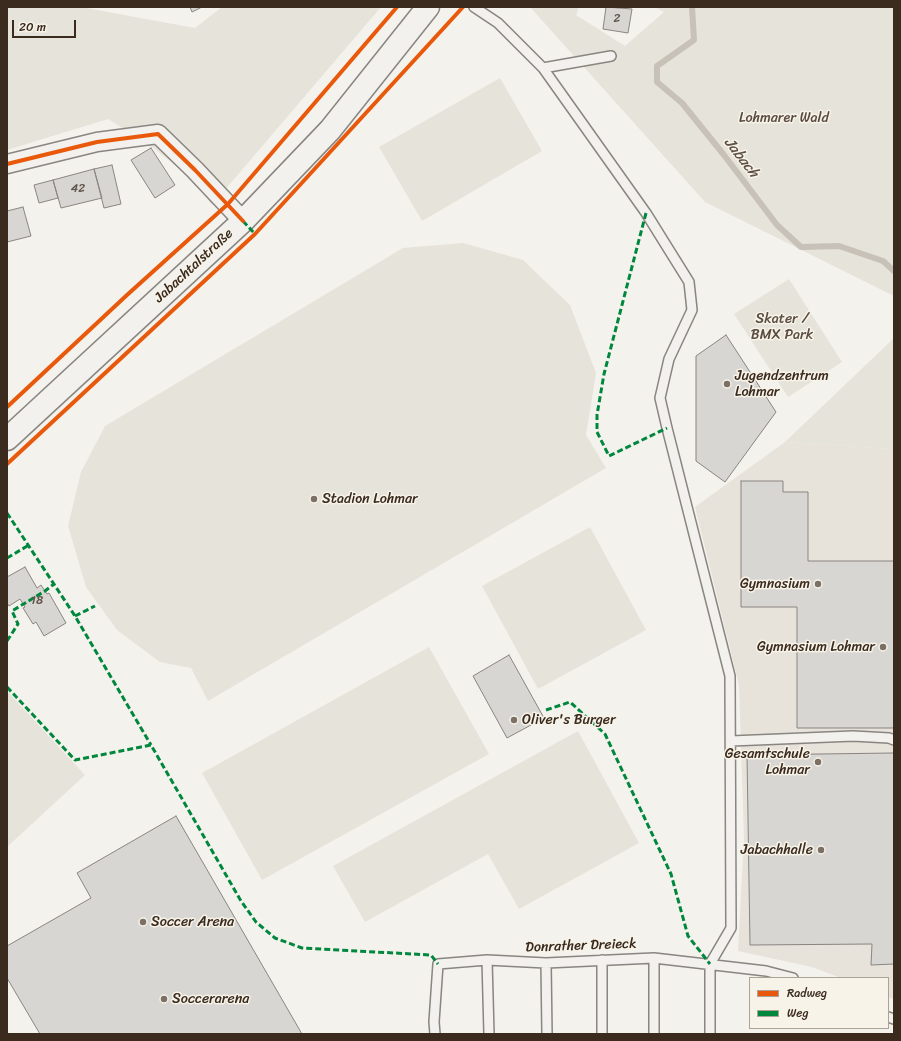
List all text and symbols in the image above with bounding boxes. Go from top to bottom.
scale bar [14,12,78,38]
house number: 2 [614,12,620,26]
text: 20 m [19,16,46,38]
park label: Lohmarer Wald [739,110,829,126]
water label: Jabach [720,134,762,182]
house number: 42 [71,182,85,196]
street label: Jabachtalstraße [151,225,237,307]
park label: Skater / BMX Park [751,311,813,344]
place label: Jugendzentrum Lohmar [735,368,829,400]
marker: Jugendzentrum Lohmar [722,379,732,389]
place label: Stadion Lohmar [322,491,418,507]
marker: Stadion Lohmar [309,494,319,504]
place label: Gymnasium [740,576,810,592]
marker: Gymnasium [813,579,823,589]
house number: 18 [31,594,43,608]
place label: Gymnasium Lohmar [757,639,875,655]
marker: Gymnasium Lohmar [878,642,888,652]
place label: Oliver's Burger [522,712,616,728]
marker: Oliver's Burger [509,715,519,725]
place label: Gesamtschule Lohmar [725,746,810,778]
marker: Gesamtschule Lohmar [813,757,823,767]
place label: Jabachhalle [741,842,813,858]
marker: Jabachhalle [816,845,826,855]
place label: Soccer Arena [151,914,234,930]
marker: Soccer Arena [138,917,148,927]
street label: Donrather Dreieck [525,936,637,956]
legend [749,977,889,1029]
text: Radweg [787,982,827,1004]
place label: Soccerarena [172,991,249,1007]
marker: Soccerarena [159,994,169,1004]
text: Weg [787,1002,808,1024]

